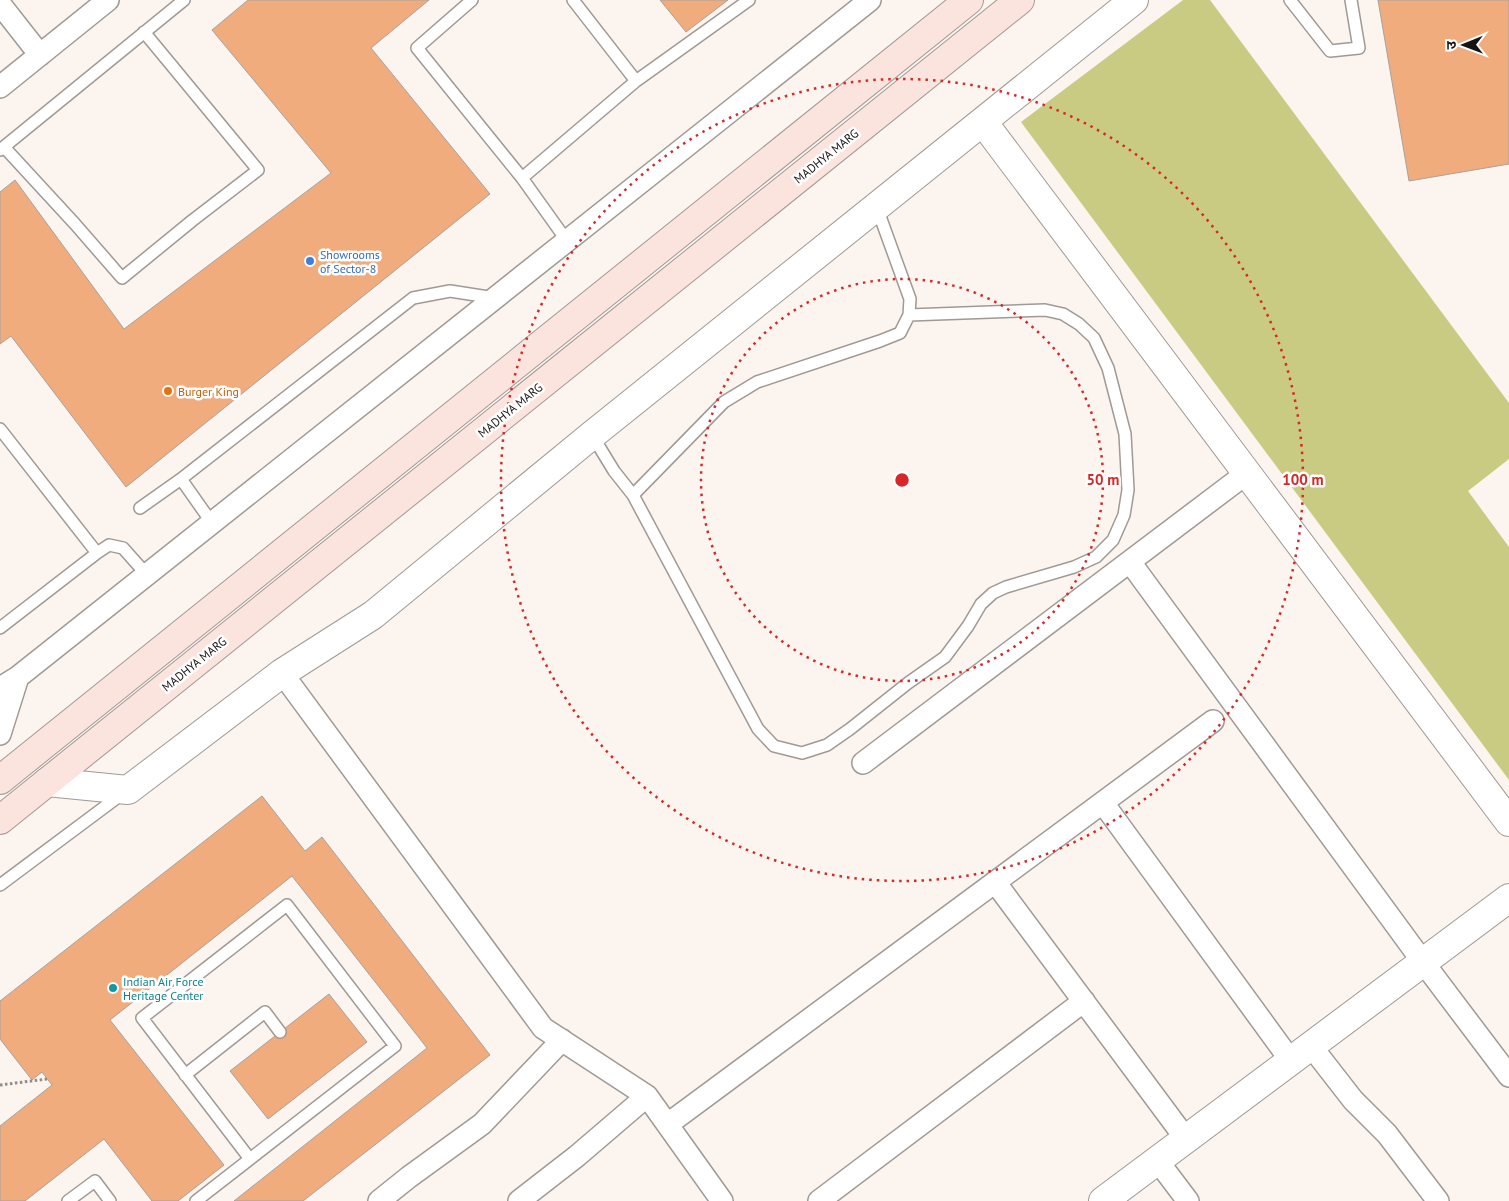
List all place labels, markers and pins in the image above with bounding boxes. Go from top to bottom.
place label: Showrooms of Sector-8 [320,247,380,276]
marker: Showrooms of Sector-8 [304,255,316,267]
place label: Burger King [178,384,239,399]
marker: Burger King [162,385,174,397]
centre of rings [893,471,911,489]
place label: Indian Air Force Heritage Center [123,974,204,1003]
marker: Indian Air Force Heritage Center [107,982,119,994]

